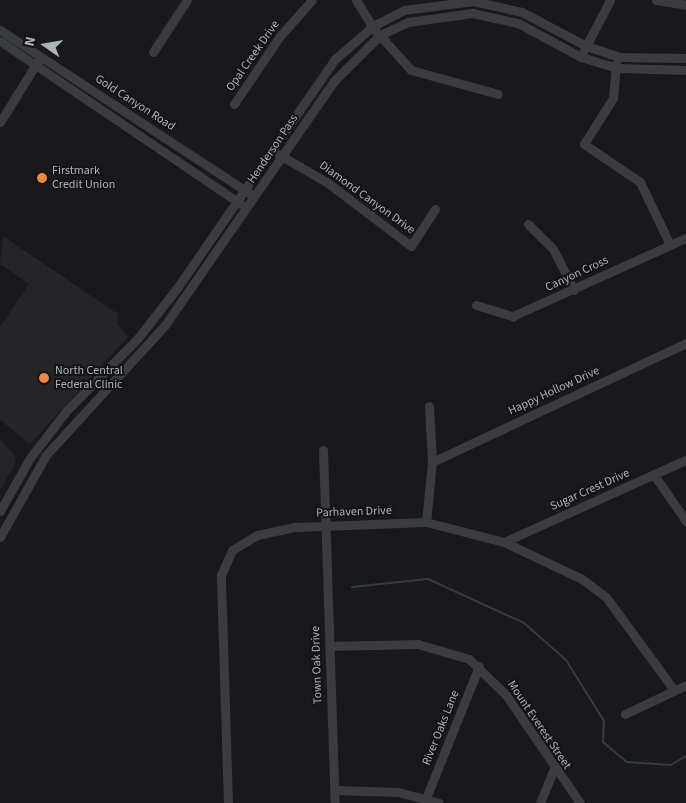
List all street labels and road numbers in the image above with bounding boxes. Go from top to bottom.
street label: Opal Creek Drive [223,18,283,94]
street label: Gold Canyon Road [92,72,178,134]
street label: Henderson Pass [245,112,301,186]
street label: Diamond Canyon Drive [316,158,418,238]
street label: Canyon Cross [543,253,611,295]
street label: Happy Hollow Drive [506,364,602,418]
street label: Sugar Crest Drive [548,466,632,514]
street label: Parhaven Drive [316,503,392,521]
street label: Town Oak Drive [308,626,326,704]
street label: Mount Everest Street [504,678,574,772]
street label: River Oaks Lane [419,688,463,768]

